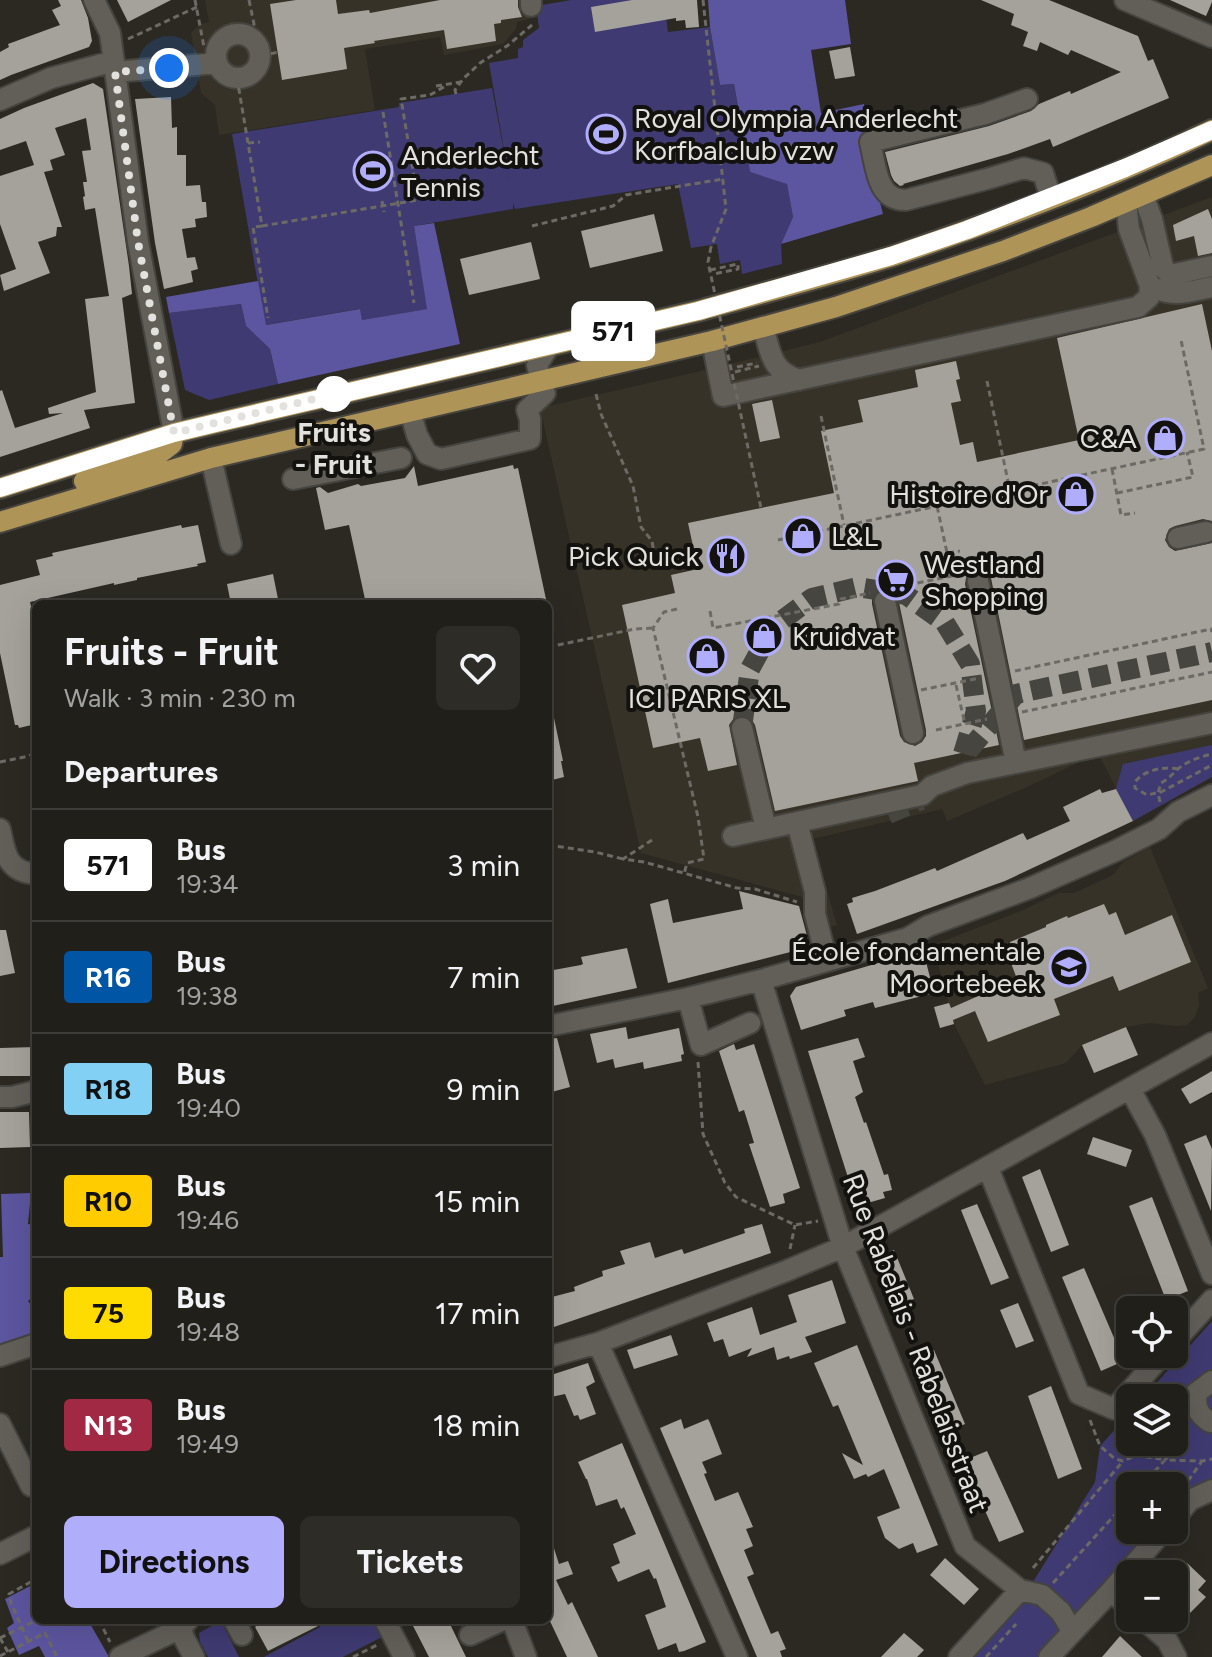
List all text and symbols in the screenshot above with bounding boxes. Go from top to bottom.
your location [149,48,189,88]
place label: Royal Olympia Anderlecht Korfbalclub vzw [634,101,958,167]
sports icon: Royal Olympia Anderlecht Korfbalclub vzw [585,113,627,155]
place label: Anderlecht Tennis [401,138,540,204]
sports icon: Anderlecht Tennis [352,150,394,192]
line badge: 571 [567,305,659,357]
text: 571 [591,314,635,348]
marker: Fruits - Fruit [317,377,351,411]
place label: Fruits - Fruit [295,415,373,481]
shop icon: C&A [1144,417,1186,459]
place label: C&A [1080,421,1137,455]
shop icon: Histoire d'Or [1055,473,1097,515]
place label: Histoire d'Or [889,477,1049,511]
shop icon: L&L [782,515,824,557]
place label: L&L [831,519,879,553]
restaurant icon: Pick Quick [706,535,748,577]
place label: Pick Quick [568,539,699,573]
place label: Westland Shopping [924,547,1045,613]
supermarket icon: Westland Shopping [875,559,917,601]
shop icon: Kruidvat [743,615,785,657]
place label: Kruidvat [792,619,896,653]
button: heart [436,626,520,710]
text: Fruits - Fruit [64,629,279,675]
shop icon: ICI PARIS XL [686,635,728,677]
place label: ICI PARIS XL [628,681,787,715]
text: Walk · 3 min · 230 m [64,682,296,714]
text: Departures [64,753,218,790]
text: Bus [176,831,225,868]
text: 3 min [447,847,520,884]
text: 571 [86,848,130,882]
text: 19:34 [176,868,238,900]
place label: École fondamentale Moortebeek [791,934,1041,1000]
text: Bus [176,943,225,980]
school or university icon: École fondamentale Moortebeek [1048,946,1090,988]
text: 7 min [447,959,520,996]
text: R16 [85,960,131,994]
text: 19:38 [176,980,238,1012]
text: Bus [176,1055,225,1092]
text: 9 min [446,1071,520,1108]
text: R18 [84,1072,132,1106]
text: 19:40 [176,1092,241,1124]
text: Bus [176,1167,225,1204]
street label: Rue Rabelais - Rabelaisstraat [836,1169,996,1517]
text: 15 min [434,1183,520,1220]
text: R10 [84,1184,132,1218]
text: 19:46 [176,1204,239,1236]
text: Bus [176,1279,225,1316]
text: 17 min [435,1295,520,1332]
text: 75 [92,1296,124,1330]
map controls [1116,1296,1188,1632]
button: locate [1116,1296,1188,1368]
text: 19:48 [176,1316,240,1348]
button: layers [1116,1384,1188,1456]
text: Bus [176,1391,225,1428]
text: 18 min [433,1407,520,1444]
text: N13 [83,1408,133,1442]
text: 19:49 [176,1428,239,1460]
button: + [1116,1472,1188,1544]
button: Directions [64,1516,284,1608]
button: Tickets [300,1516,520,1608]
button: − [1116,1560,1188,1632]

